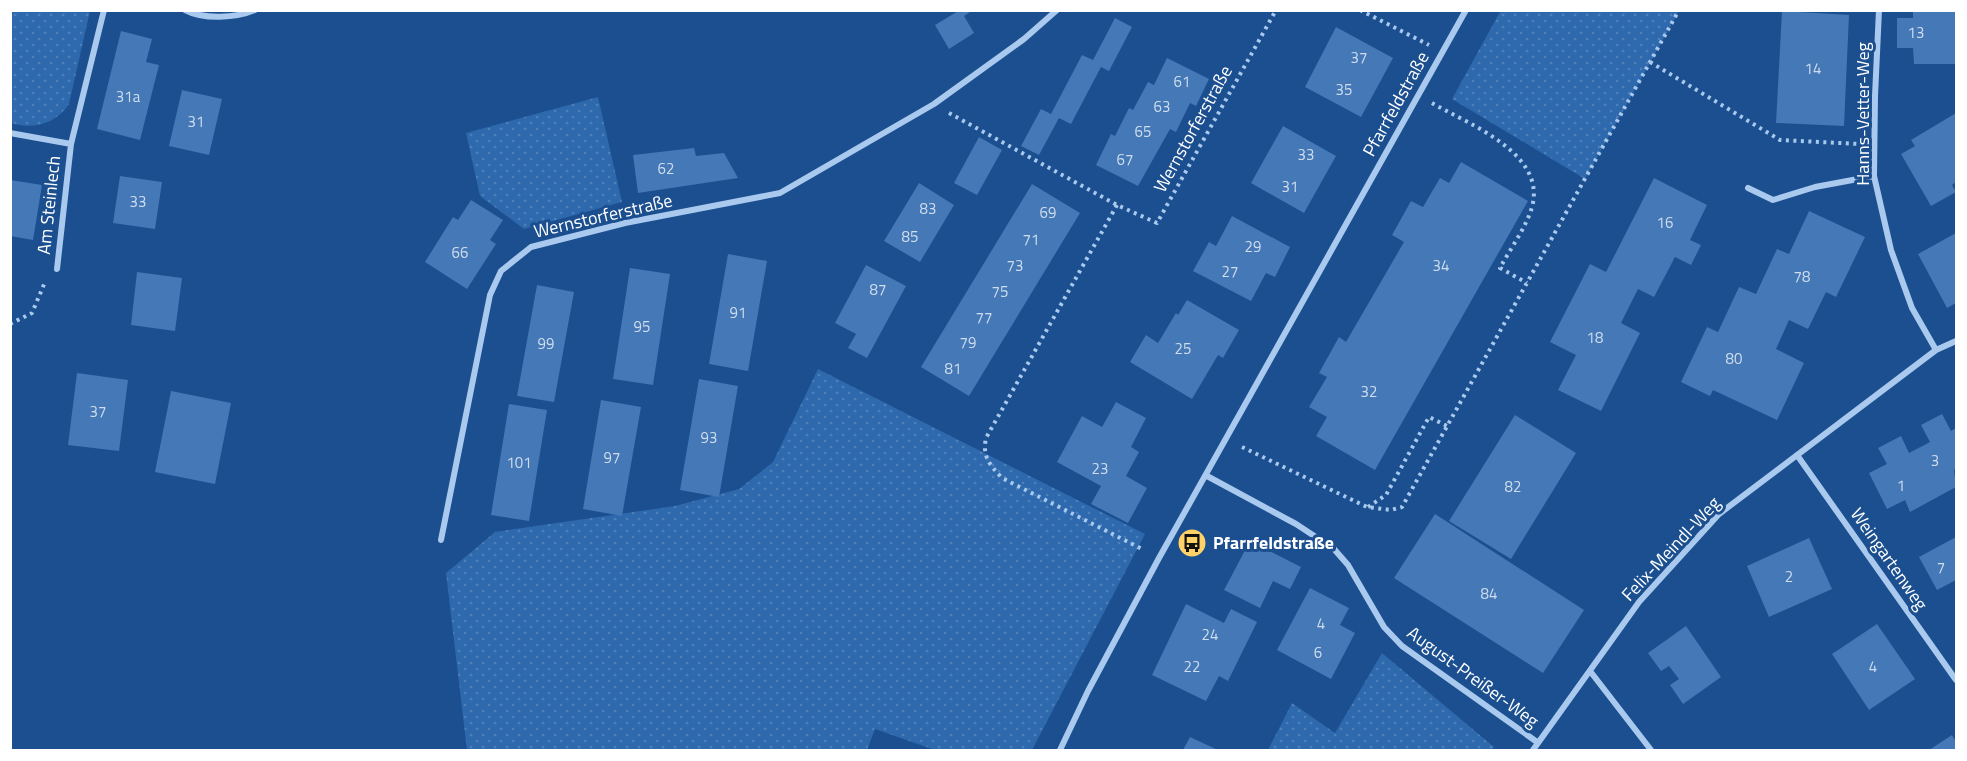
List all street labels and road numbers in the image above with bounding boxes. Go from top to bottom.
street label: Hanns-Vetter-Weg [1849,42,1876,186]
street label: Pfarrfeldstraße [1356,46,1435,161]
street label: Wernstorferstraße [1146,60,1239,197]
street label: Am Steinlech [30,154,67,256]
street label: Wernstorferstraße [531,186,675,245]
street label: Felix-Meindl-Weg [1615,490,1726,607]
street label: Weingartenweg [1844,502,1935,616]
street label: August-Preißer-Weg [1402,619,1545,734]

